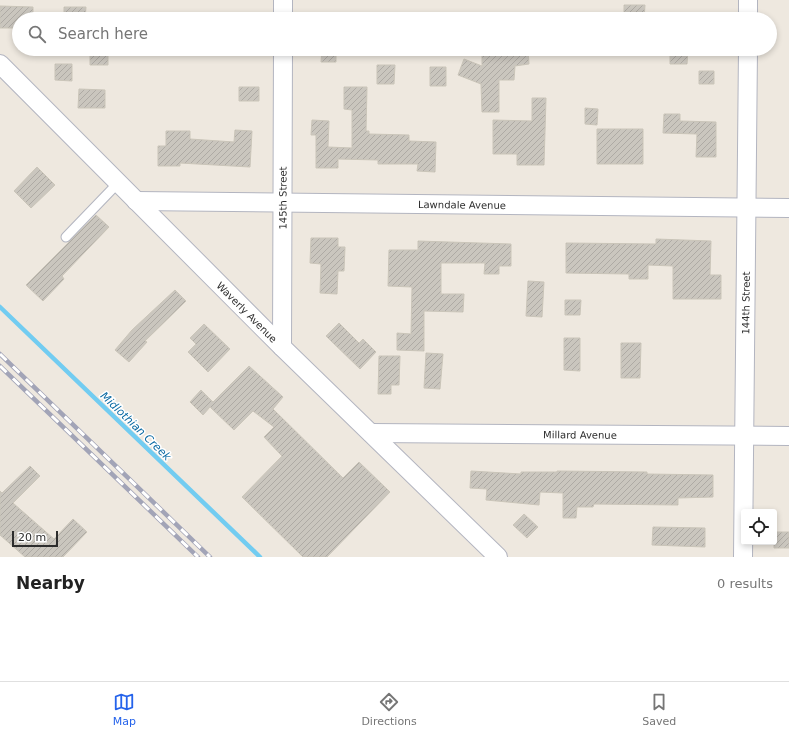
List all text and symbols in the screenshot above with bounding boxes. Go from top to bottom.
search box [12,12,777,56]
icon: search [26,23,48,45]
text: Search here [58,25,148,43]
street label: 145th Street [277,166,289,230]
street label: Lawndale Avenue [418,199,506,211]
street label: 144th Street [740,271,752,335]
street label: Waverly Avenue [214,280,279,345]
water label: Midlothian Creek [98,389,174,464]
street label: Millard Avenue [543,429,617,441]
map controls [741,509,777,545]
button: locate [741,509,777,545]
scale bar [12,529,58,548]
text: 20 m [18,531,46,544]
text: Nearby [16,573,85,593]
text: 0 results [717,576,773,591]
tab: Map [113,691,136,728]
tab: Directions [361,691,417,728]
tab: Saved [642,691,676,728]

